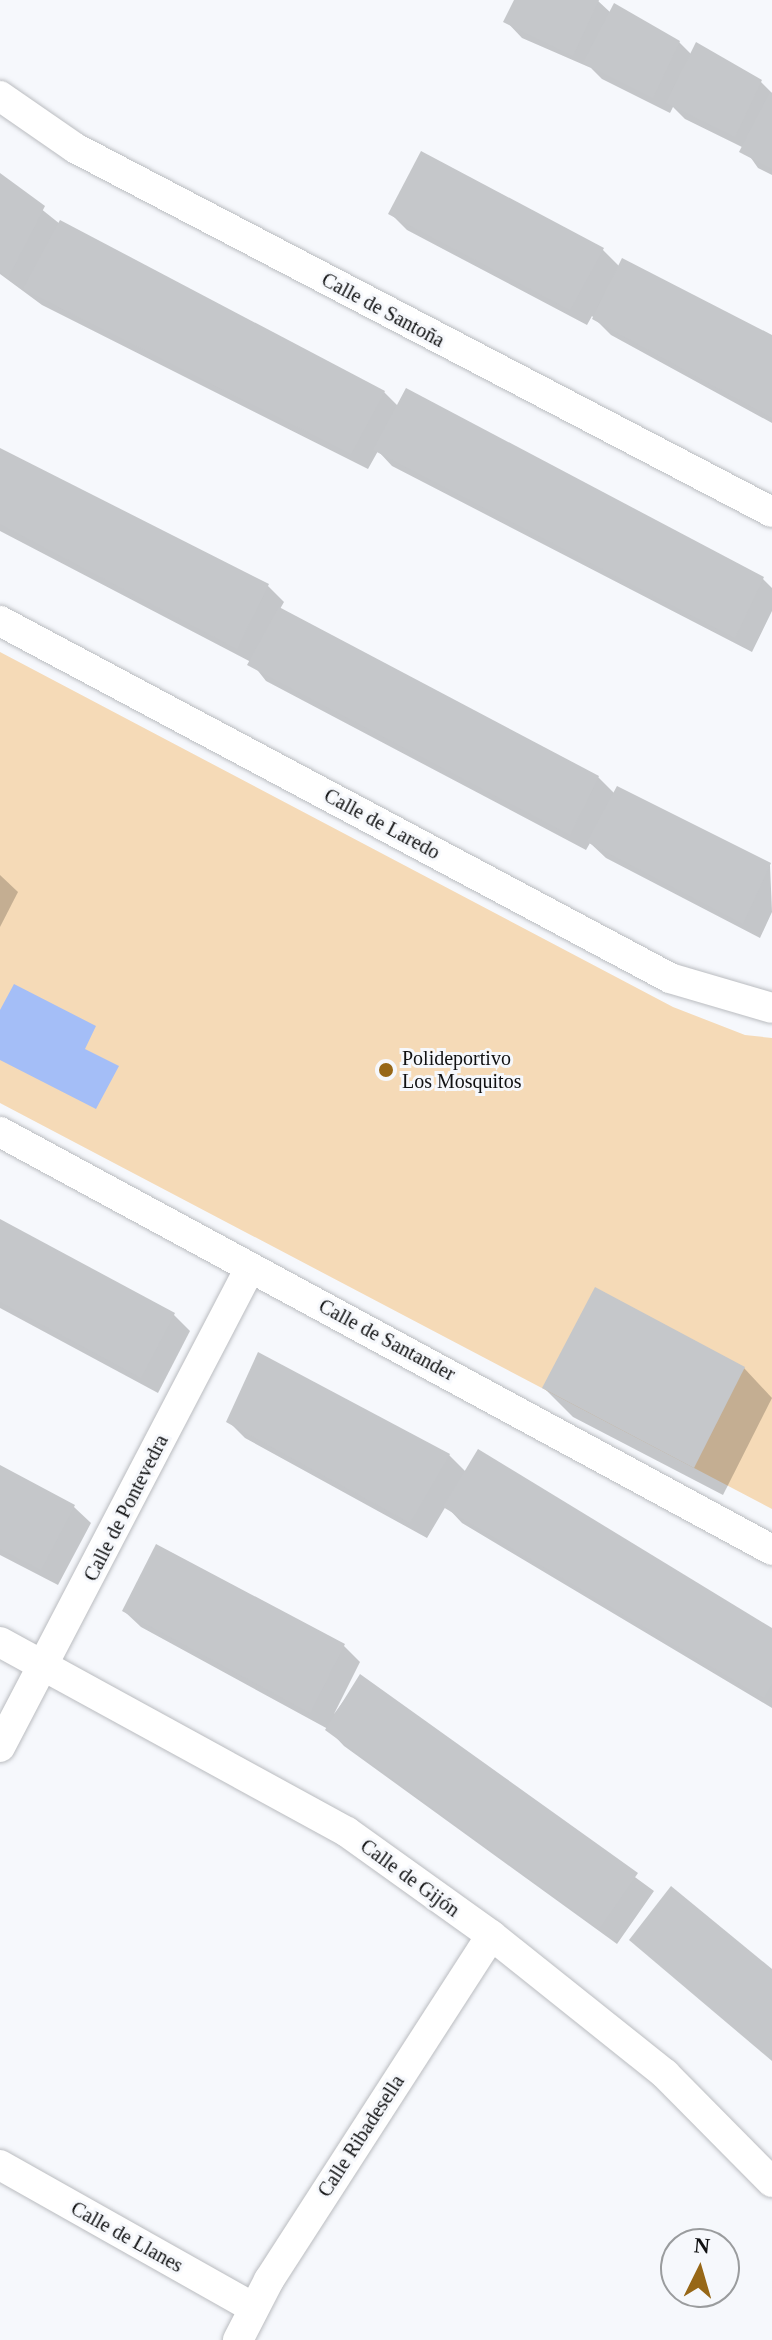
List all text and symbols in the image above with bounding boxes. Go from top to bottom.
street label: Calle de Santoña [318,268,448,352]
street label: Calle de Laredo [320,783,444,865]
place label: Polideportivo Los Mosquitos [402,1046,521,1093]
marker: Polideportivo Los Mosquitos [377,1061,395,1079]
street label: Calle de Santander [315,1294,459,1386]
street label: Calle de Pontevedra [79,1431,173,1585]
street label: Calle de Gijón [356,1834,464,1922]
street label: Calle Ribadesella [313,2071,409,2201]
street label: Calle de Llanes [67,2196,187,2278]
north arrow [660,2228,740,2308]
text: N [693,2232,711,2259]

